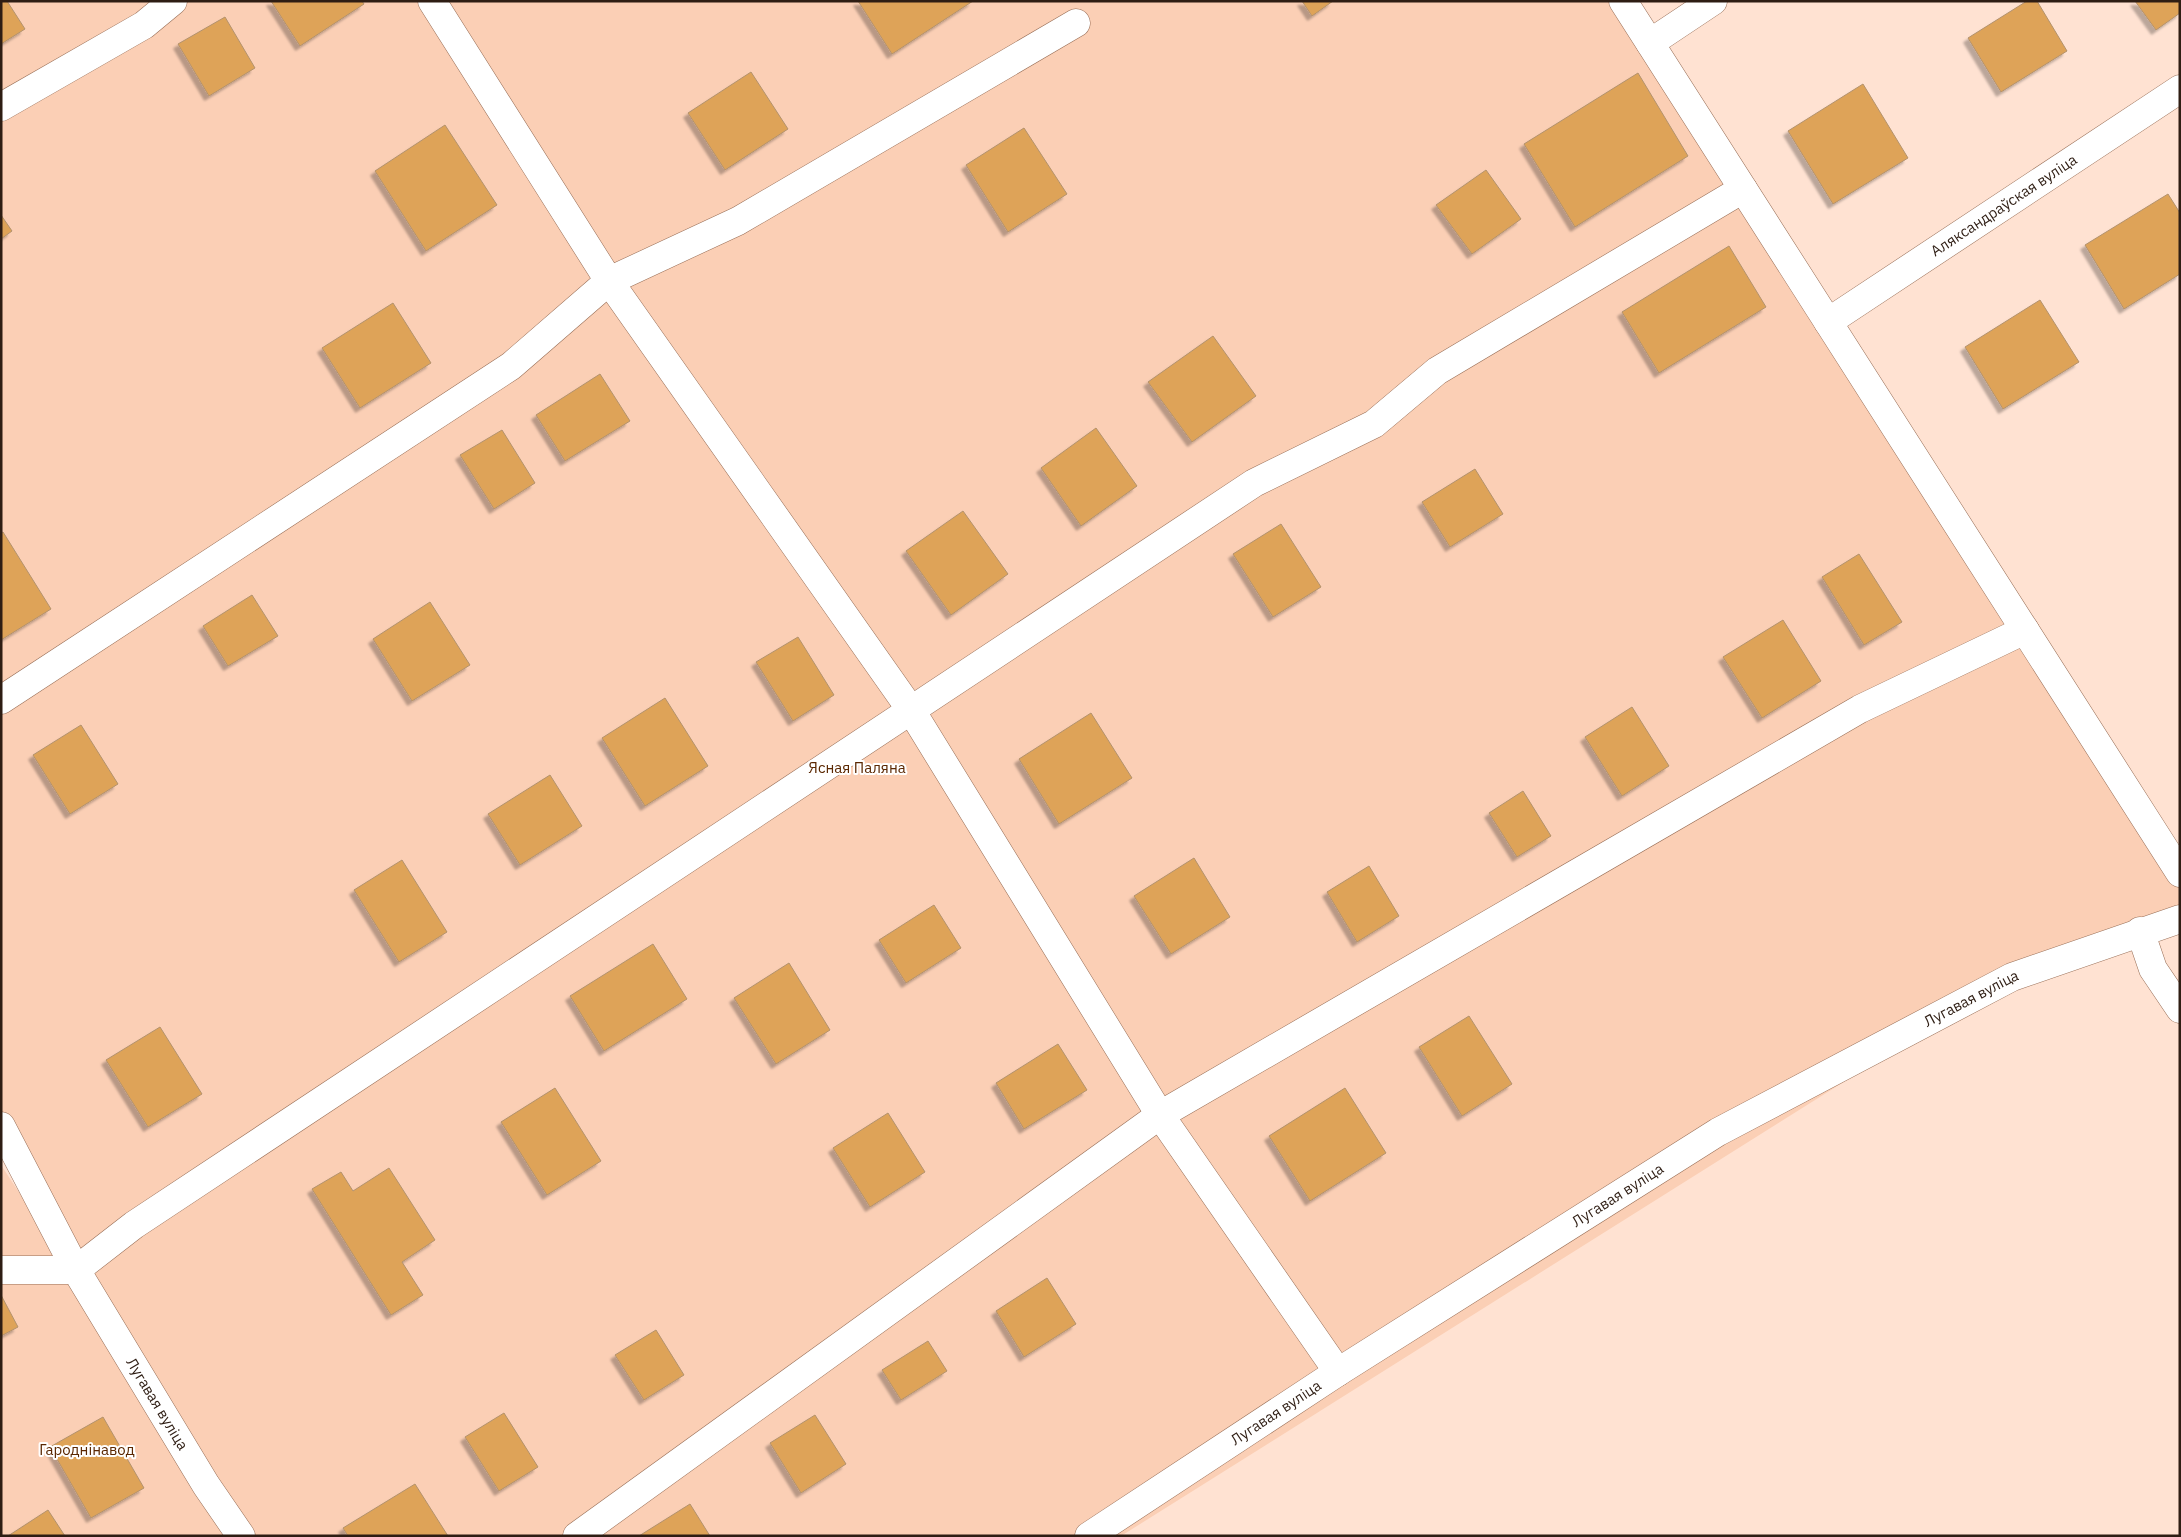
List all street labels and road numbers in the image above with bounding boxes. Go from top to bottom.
street label: Аляксандраўская вуліца [1927,150,2080,260]
street label: Лугавая вуліца [1920,965,2021,1031]
street label: Лугавая вуліца [1568,1159,1667,1231]
street label: Лугавая вуліца [122,1354,193,1454]
street label: Лугавая вуліца [1227,1376,1325,1449]

